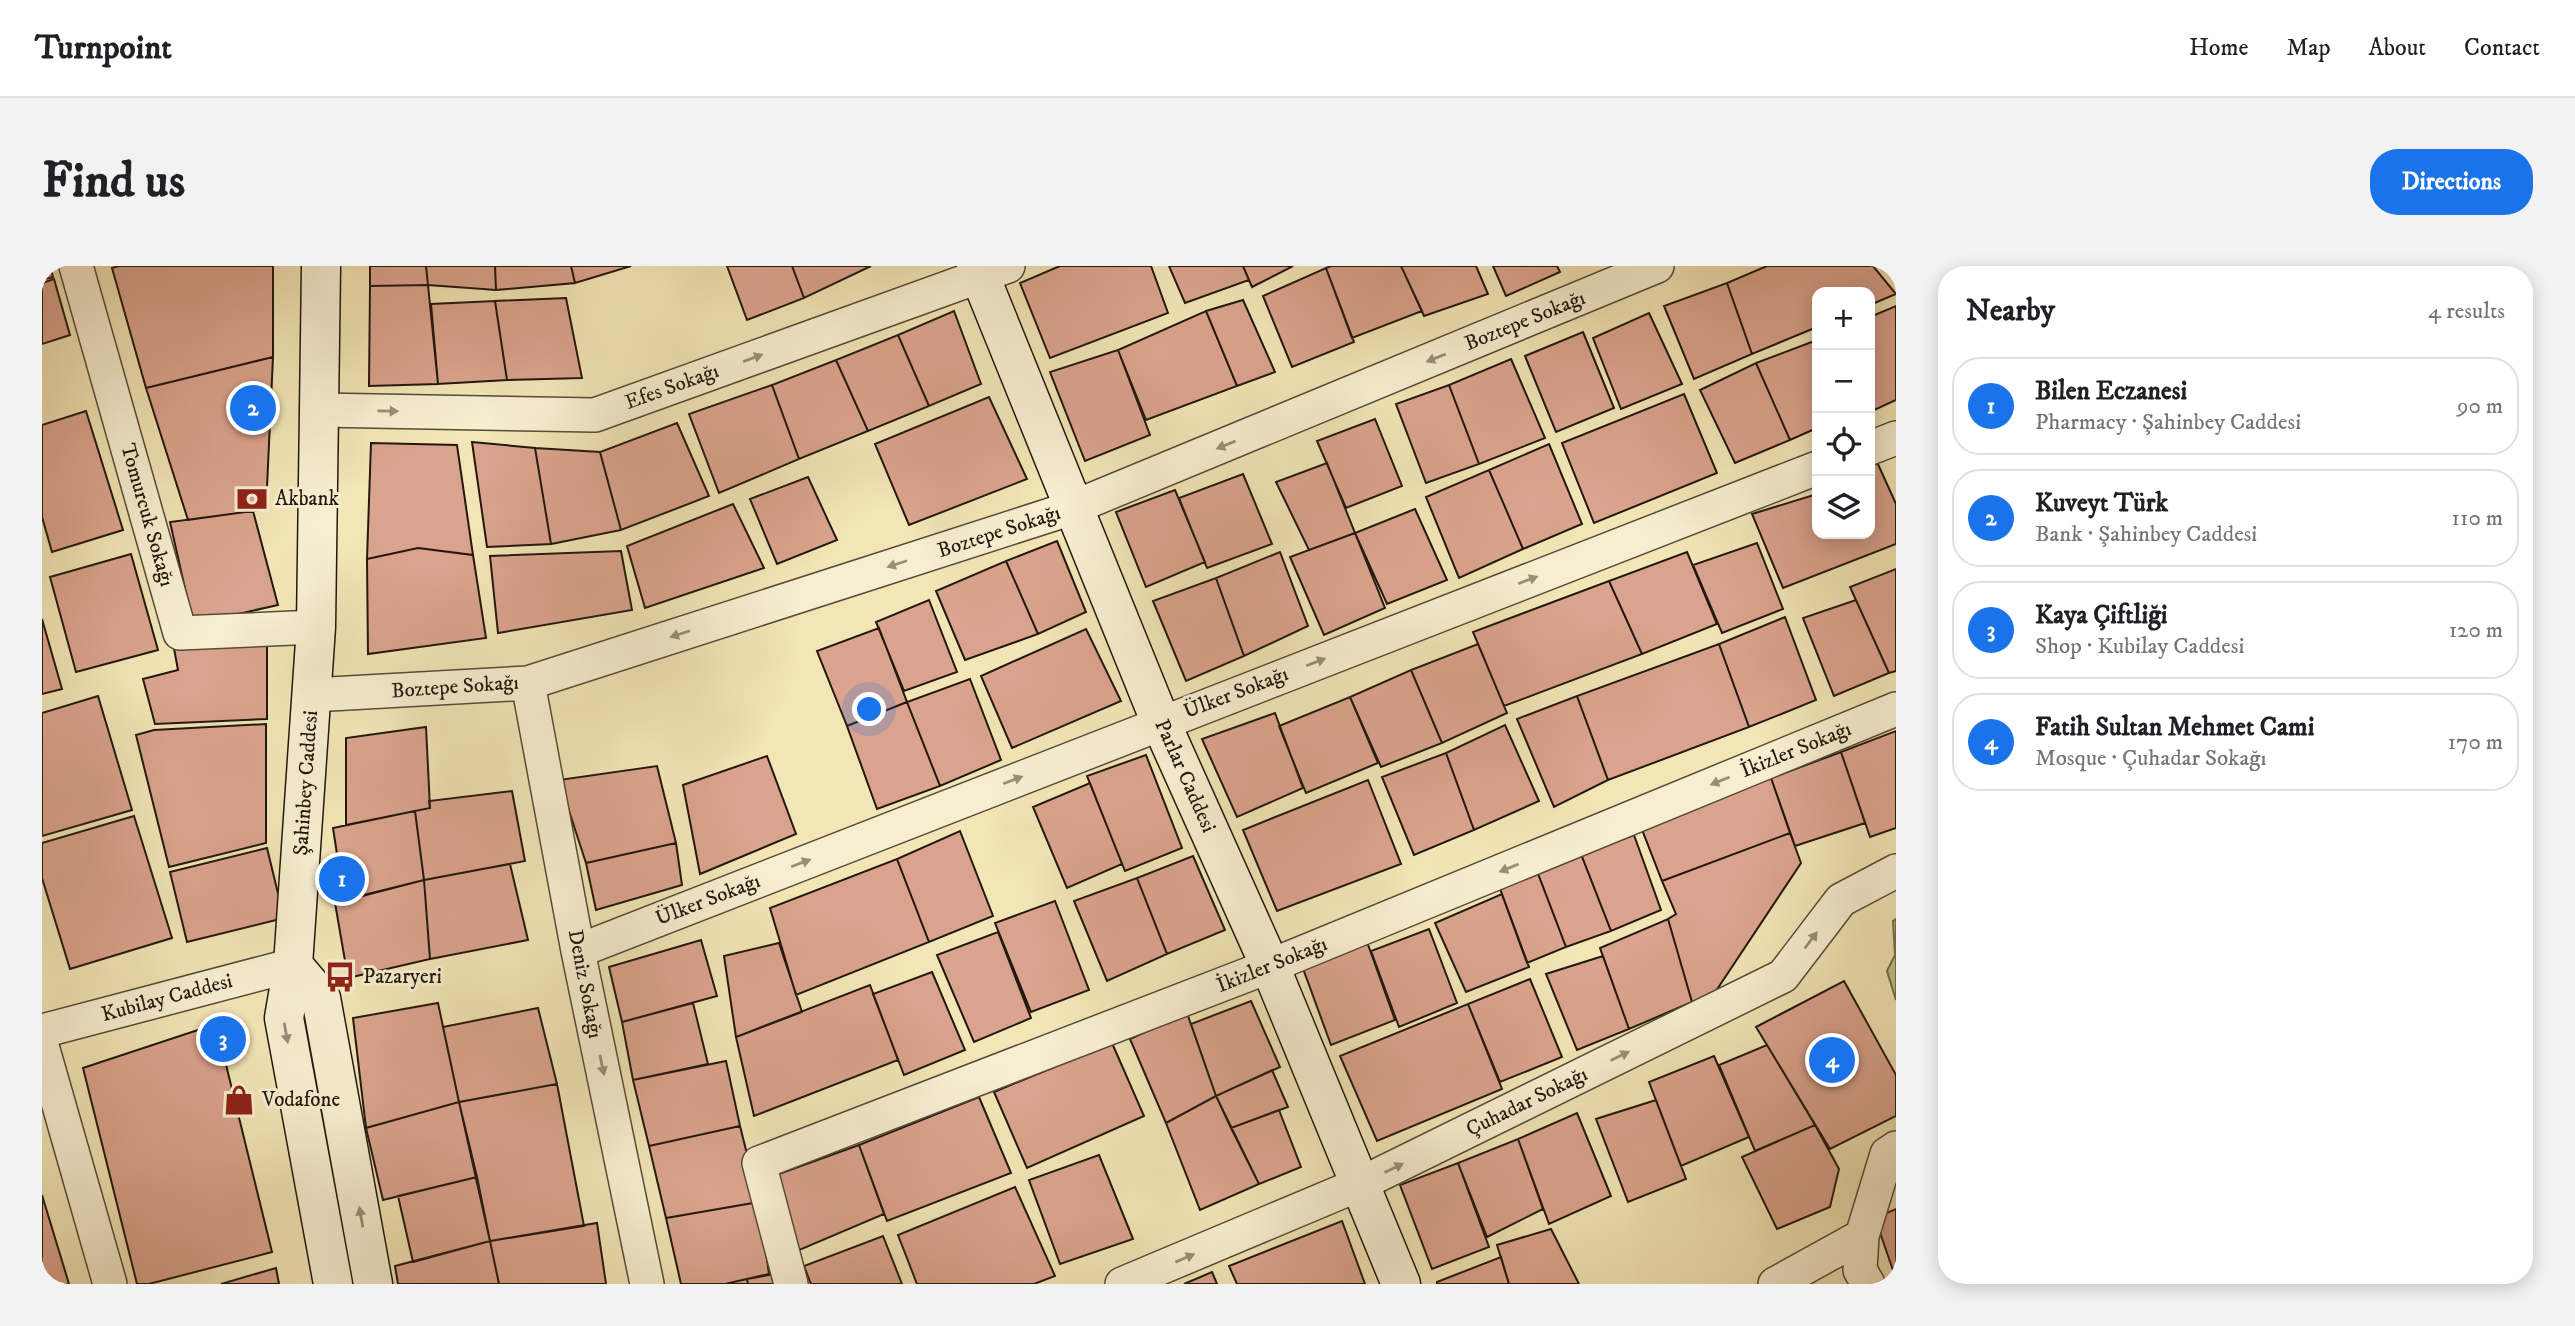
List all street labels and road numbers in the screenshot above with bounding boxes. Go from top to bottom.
street label: Boztepe Sokağı [1461,285,1589,357]
street label: Efes Sokağı [622,358,722,416]
street label: Tomurcuk Sokağı [114,440,180,590]
street label: Boztepe Sokağı [934,500,1064,564]
street label: Ülker Sokağı [1180,660,1292,725]
street label: Boztepe Sokağı [390,670,520,704]
street label: Şahinbey Caddesi [288,710,324,856]
street label: Parlar Caddesi [1148,715,1222,837]
street label: İkizler Sokağı [1737,715,1855,784]
street label: Ülker Sokağı [652,867,764,932]
street label: Deniz Sokağı [562,927,608,1041]
street label: İkizler Sokağı [1213,930,1331,999]
street label: Kubilay Caddesi [99,968,235,1028]
street label: Çuhadar Sokağı [1462,1061,1592,1143]

